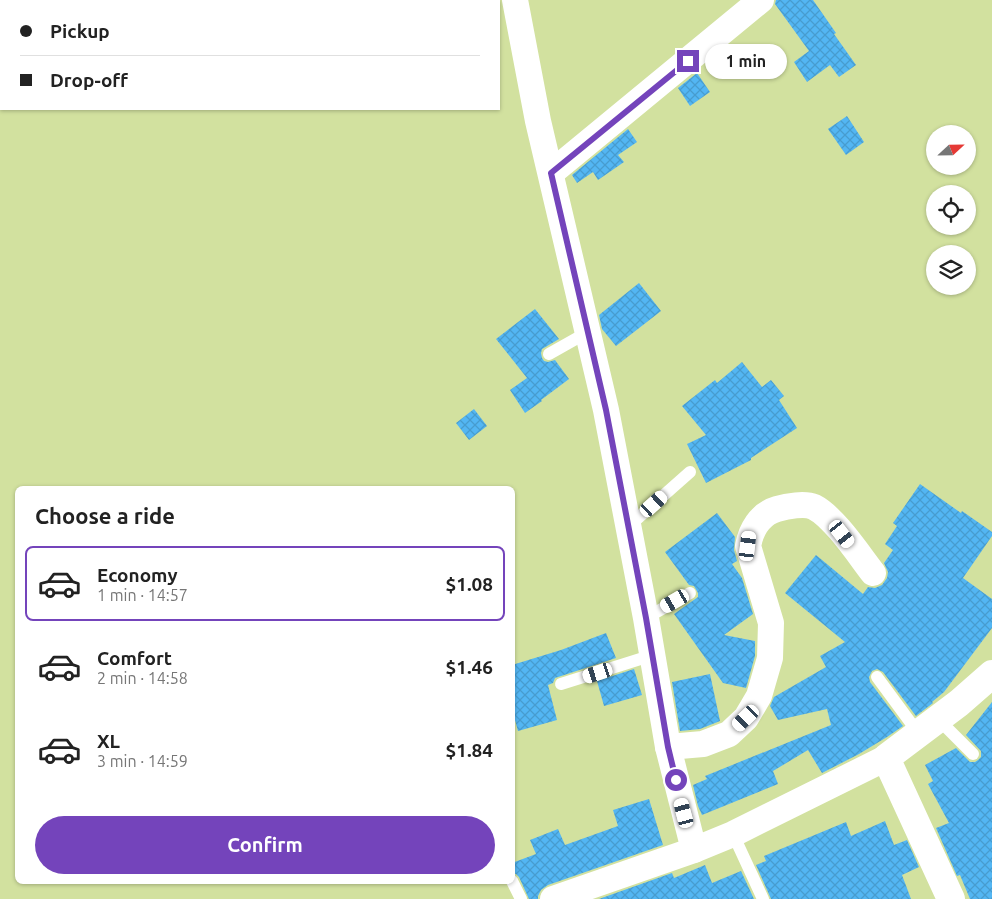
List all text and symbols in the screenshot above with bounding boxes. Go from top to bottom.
text: Pickup [50,20,110,42]
callout: 1 min [706,44,788,78]
route end [677,50,699,72]
text: 1 min [726,52,766,70]
text: Drop-off [50,69,128,91]
north arrow [926,125,976,175]
map controls [926,125,976,295]
button: locate [926,185,976,235]
button: layers [926,245,976,295]
car [637,488,670,520]
text: Choose a ride [35,503,175,528]
car [826,518,857,550]
car [738,530,757,562]
icon: car [37,561,82,606]
text: Economy [97,564,178,586]
text: $1.08 [445,573,493,595]
text: 1 min · 14:57 [97,586,188,604]
car [658,587,691,615]
icon: car [37,644,82,689]
text: Comfort [97,647,172,669]
text: $1.46 [445,656,493,678]
car [581,661,614,685]
text: 2 min · 14:58 [97,669,188,687]
car [729,702,762,734]
icon: car [37,727,82,772]
text: XL [97,730,120,752]
text: $1.84 [445,739,493,761]
text: 3 min · 14:59 [97,752,188,770]
route start [665,769,687,791]
car [672,797,695,829]
button: Confirm [35,816,495,874]

